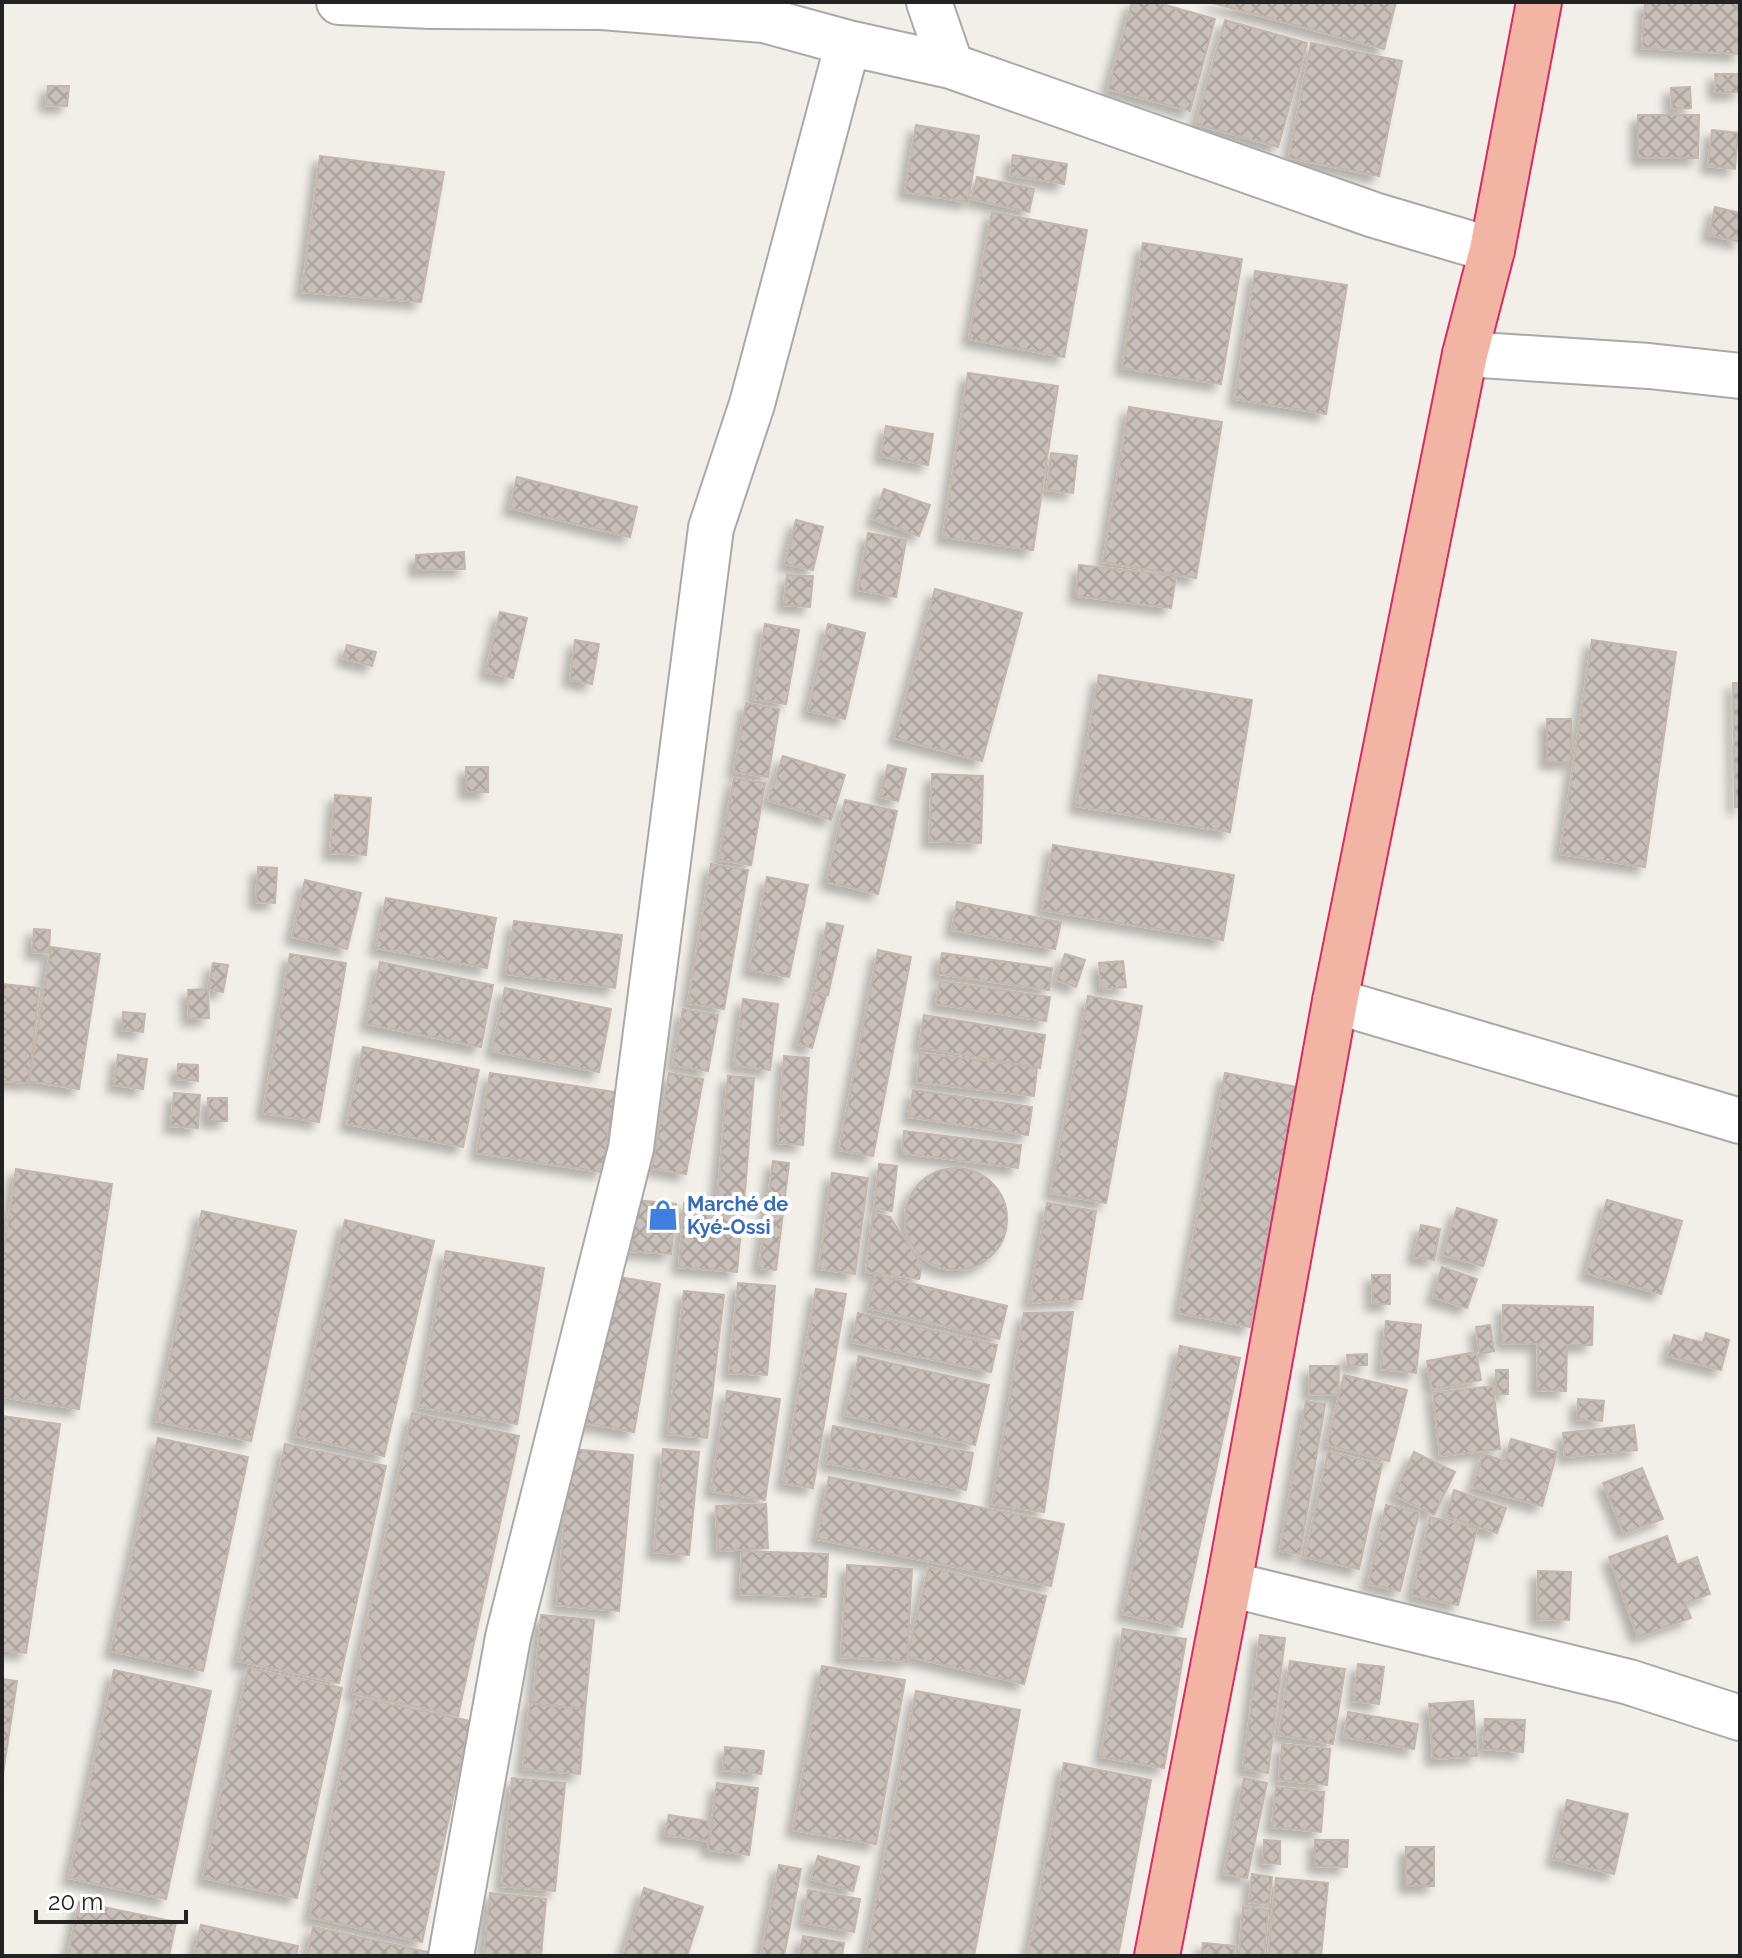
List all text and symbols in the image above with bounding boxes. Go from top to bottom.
place label: Marché de Kyé-Ossi [687,1192,788,1239]
shop icon: Marché de Kyé-Ossi [646,1198,680,1232]
scale bar [36,1874,186,1924]
text: 20 m [48,1887,103,1916]

